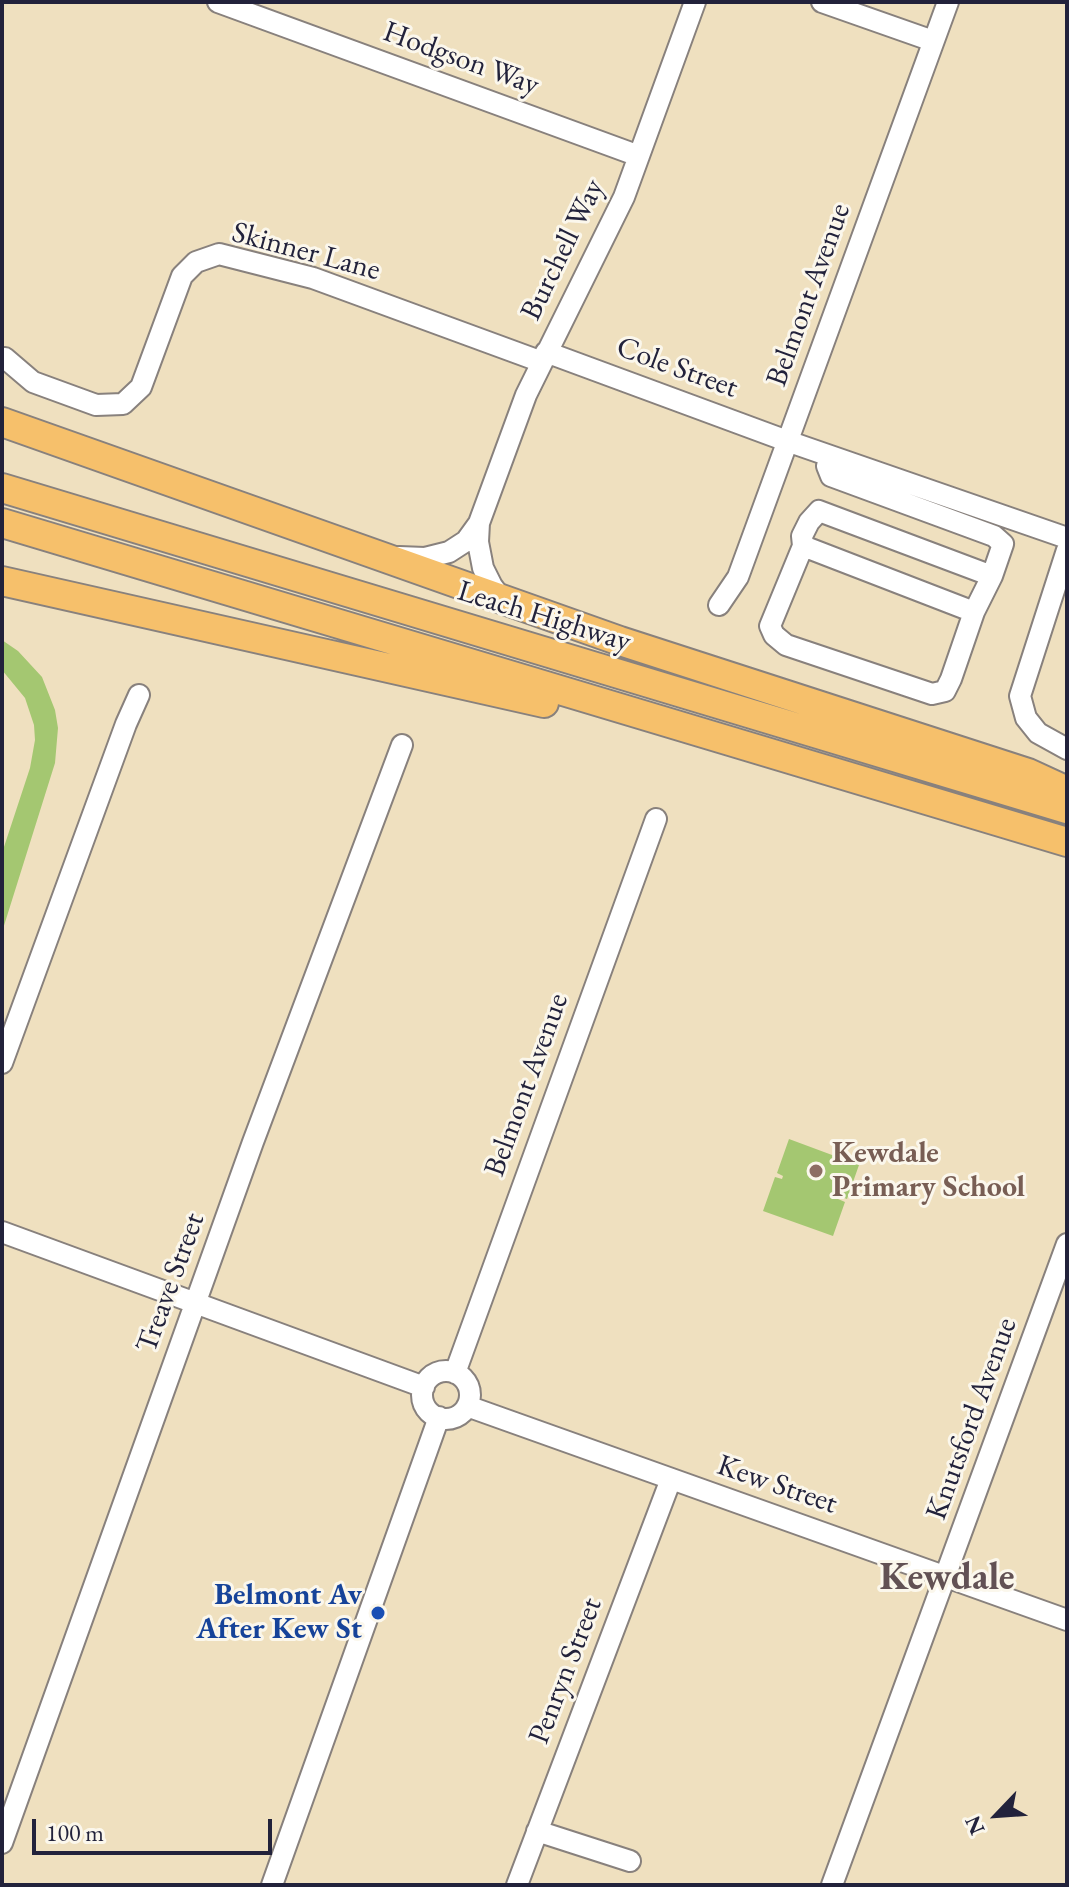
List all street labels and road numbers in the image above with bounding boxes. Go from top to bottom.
street label: Hodgson Way [378,14,544,104]
street label: Burchell Way [513,174,613,326]
street label: Belmont Avenue [759,199,859,391]
street label: Skinner Lane [228,215,384,289]
street label: Cole Street [611,329,743,407]
street label: Leach Highway [453,574,635,660]
street label: Belmont Avenue [477,989,577,1181]
street label: Treave Street [129,1208,213,1358]
street label: Knutsford Avenue [919,1313,1025,1525]
street label: Kew Street [712,1448,842,1522]
street label: Penryn Street [522,1593,610,1749]

